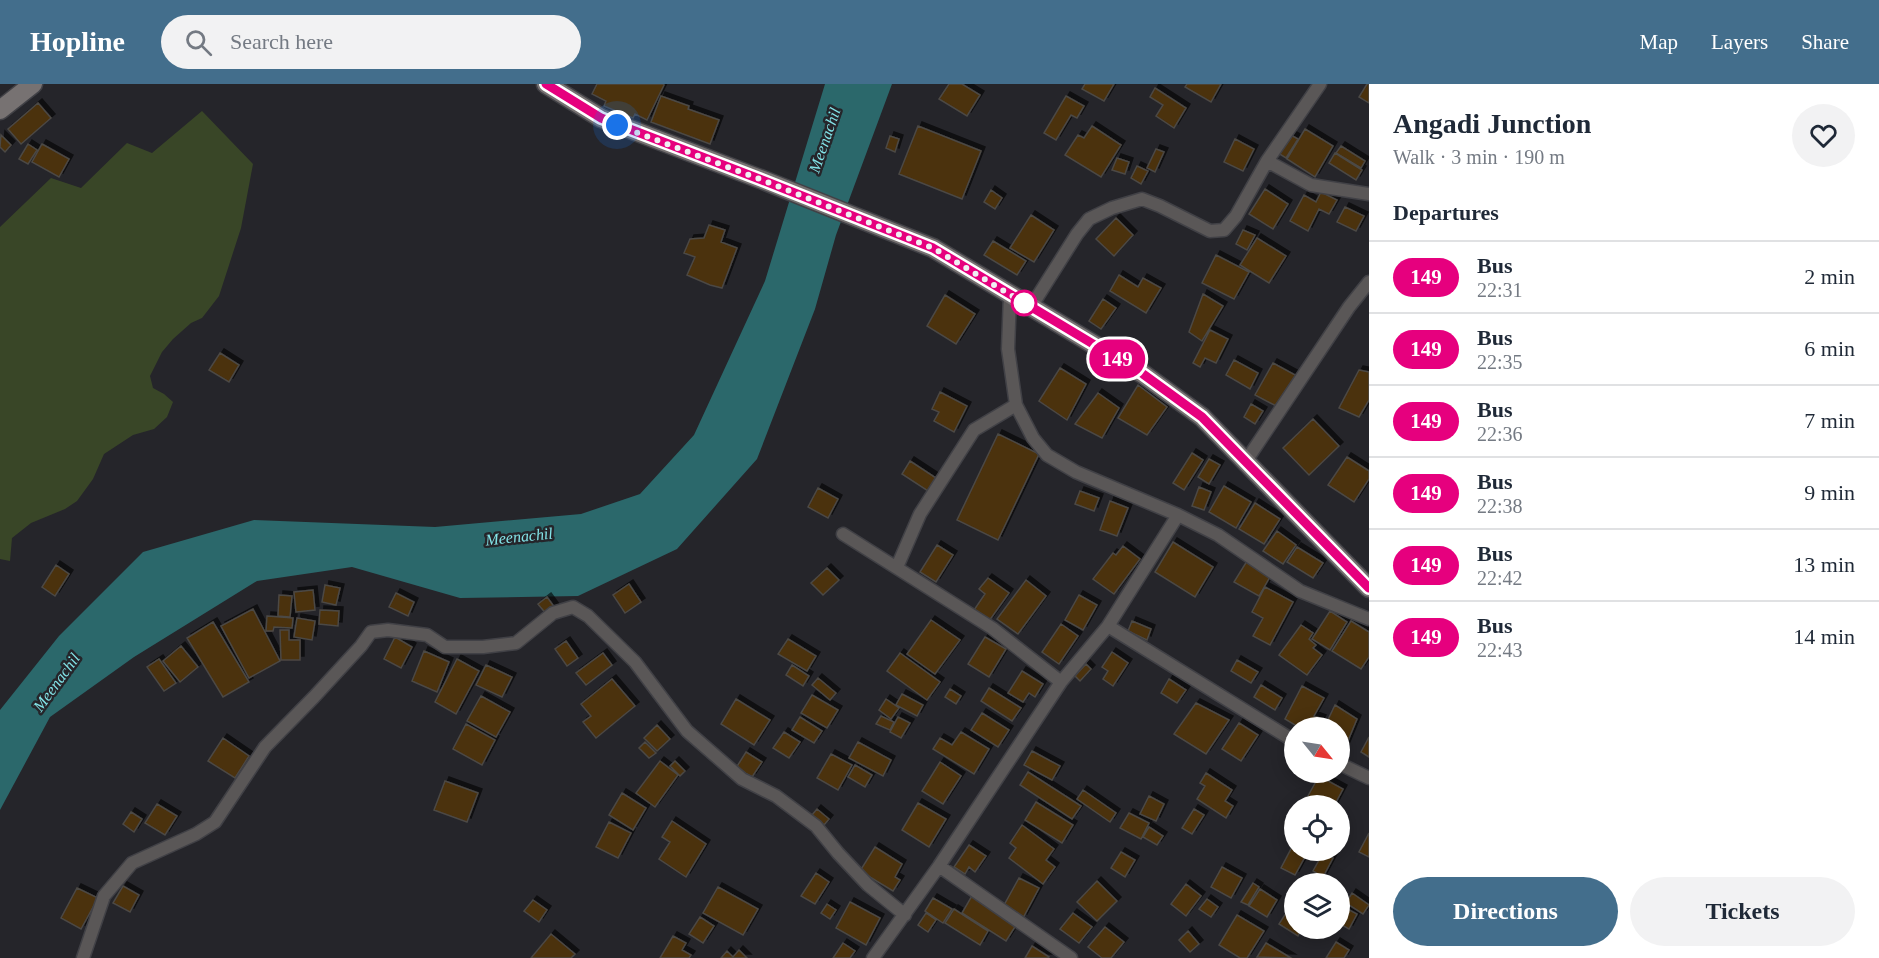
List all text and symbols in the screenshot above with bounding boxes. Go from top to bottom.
search box [161,15,581,69]
text: Hopline [30,26,125,57]
icon: search [182,26,215,59]
text: Search here [230,29,333,54]
text: Map [1640,30,1678,54]
text: Layers [1711,30,1768,54]
text: Share [1801,30,1849,54]
button: heart [1792,104,1855,167]
water label: Meenachil [805,105,844,176]
text: Angadi Junction [1393,108,1591,139]
your location [602,110,632,140]
text: Walk · 3 min · 190 m [1393,146,1565,168]
text: Departures [1393,200,1499,225]
text: Bus [1477,253,1512,278]
text: 2 min [1804,264,1855,289]
text: 149 [1410,265,1442,289]
text: 22:31 [1477,279,1523,301]
unlabelled marker [1011,290,1037,316]
text: Bus [1477,325,1512,350]
text: 6 min [1804,336,1855,361]
text: 149 [1410,337,1442,361]
line badge: 149 [1082,340,1152,378]
text: 149 [1101,347,1133,371]
text: 22:35 [1477,351,1523,373]
text: Bus [1477,397,1512,422]
text: 7 min [1804,408,1855,433]
text: 149 [1410,409,1442,433]
text: 22:36 [1477,423,1523,445]
text: Bus [1477,469,1512,494]
text: 9 min [1804,480,1855,505]
text: 149 [1410,481,1442,505]
text: 22:38 [1477,495,1523,517]
water label: Meenachil [484,524,554,549]
text: Bus [1477,541,1512,566]
text: 13 min [1793,552,1855,577]
text: 149 [1410,553,1442,577]
text: 22:42 [1477,567,1523,589]
text: Bus [1477,613,1512,638]
text: 14 min [1793,624,1855,649]
text: 149 [1410,625,1442,649]
text: 22:43 [1477,639,1523,661]
water label: Meenachil [29,650,83,715]
north arrow [1284,717,1350,783]
map controls [1284,717,1350,939]
button: locate [1284,795,1350,861]
button: layers [1284,873,1350,939]
button: Directions [1393,877,1618,946]
button: Tickets [1630,877,1855,946]

